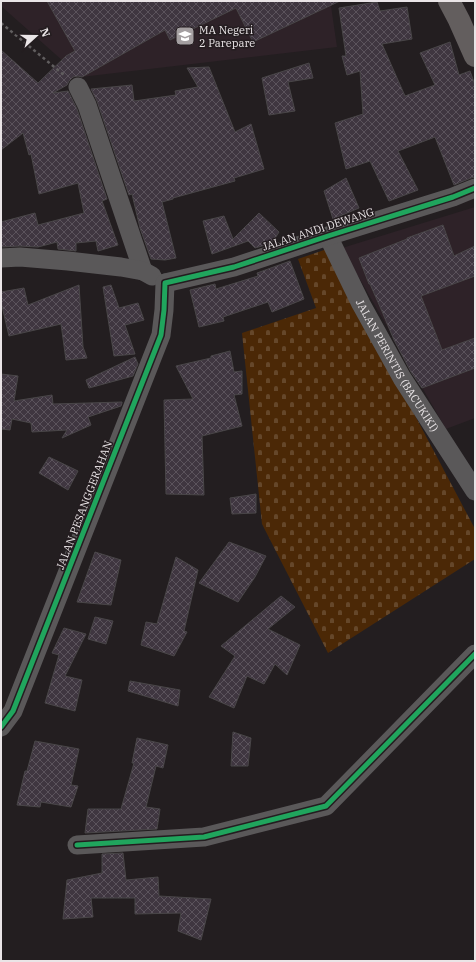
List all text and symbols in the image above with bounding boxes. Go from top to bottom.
north arrow [16,16,56,56]
place label: MA Negeri 2 Parepare [199,23,255,50]
school or university icon: MA Negeri 2 Parepare [174,25,196,47]
text: N [37,26,54,39]
street label: JALAN ANDI DEWANG [260,204,376,254]
street label: JALAN PERINTIS (BACUKIKI) [353,297,442,434]
street label: JALAN PESANGGERAHAN [53,438,115,571]

